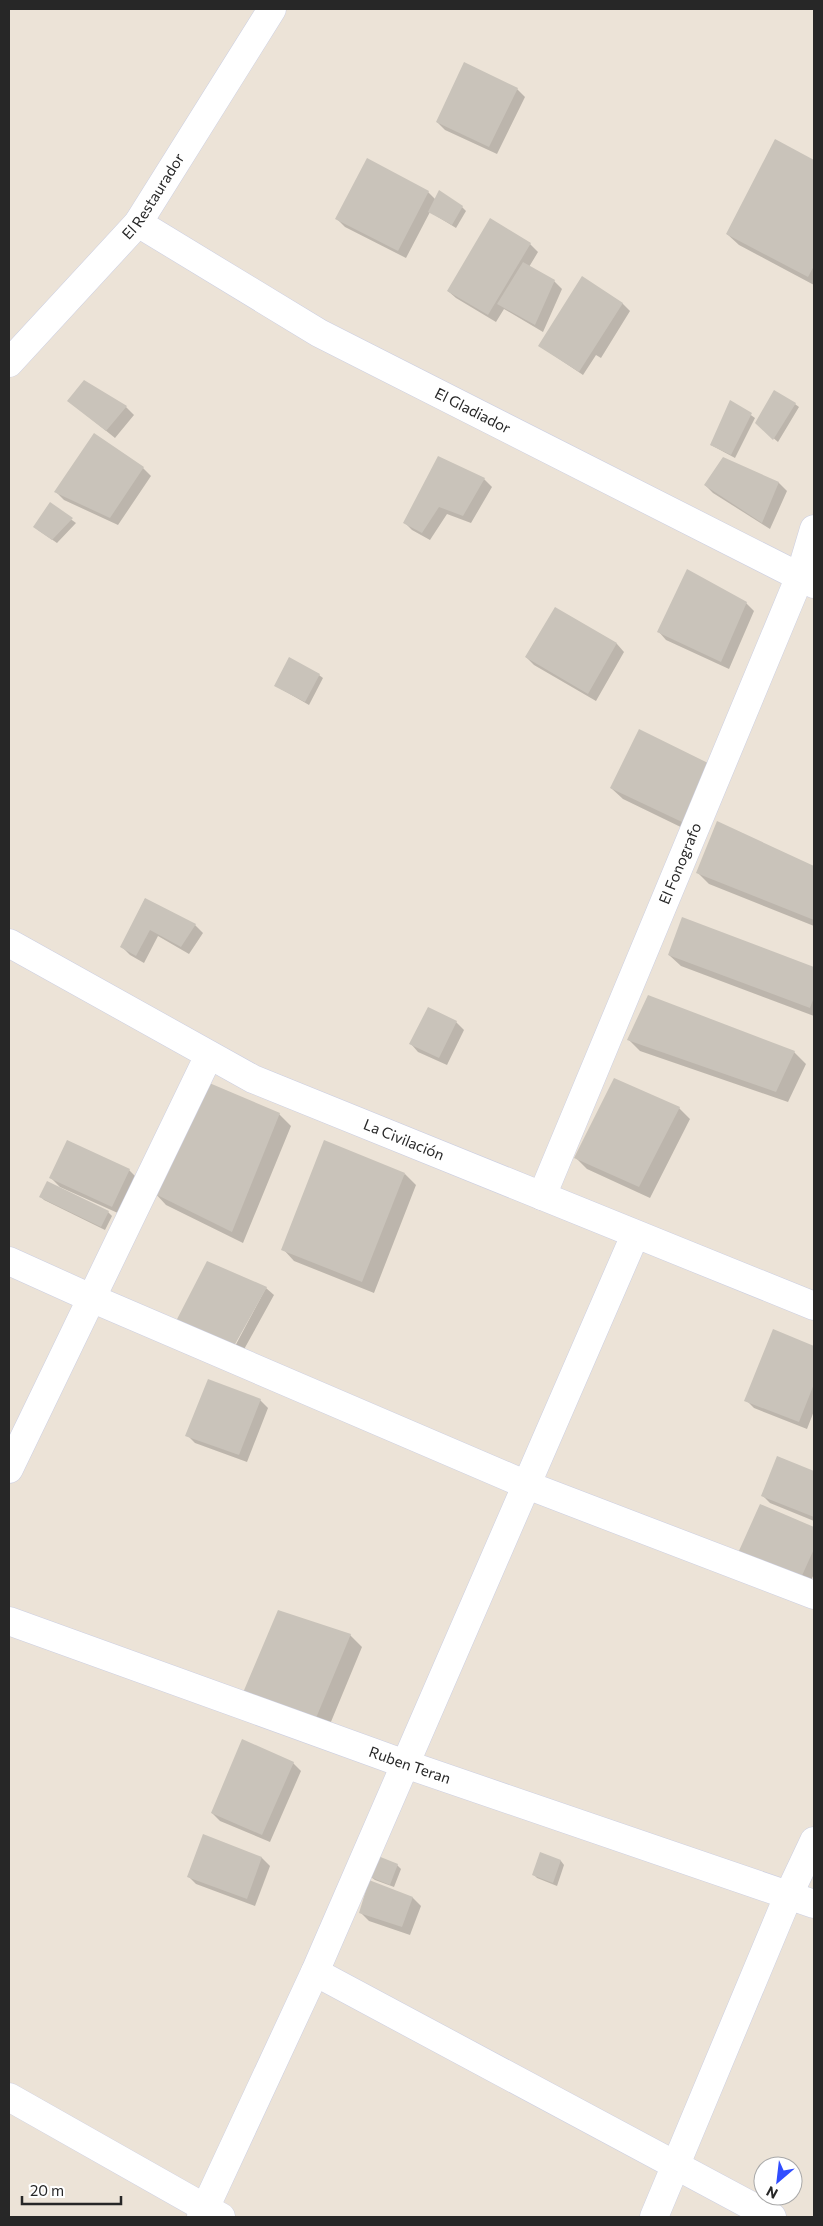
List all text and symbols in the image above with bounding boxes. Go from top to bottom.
street label: El Restaurador [118,150,187,243]
street label: El Gladiador [432,383,514,437]
street label: El Fonografo [654,820,704,907]
street label: La Civilación [361,1115,447,1163]
street label: Ruben Teran [367,1742,453,1787]
north arrow [753,2156,803,2206]
scale bar [22,2174,121,2206]
text: 20 m [30,2181,64,2199]
text: N [763,2183,780,2203]

